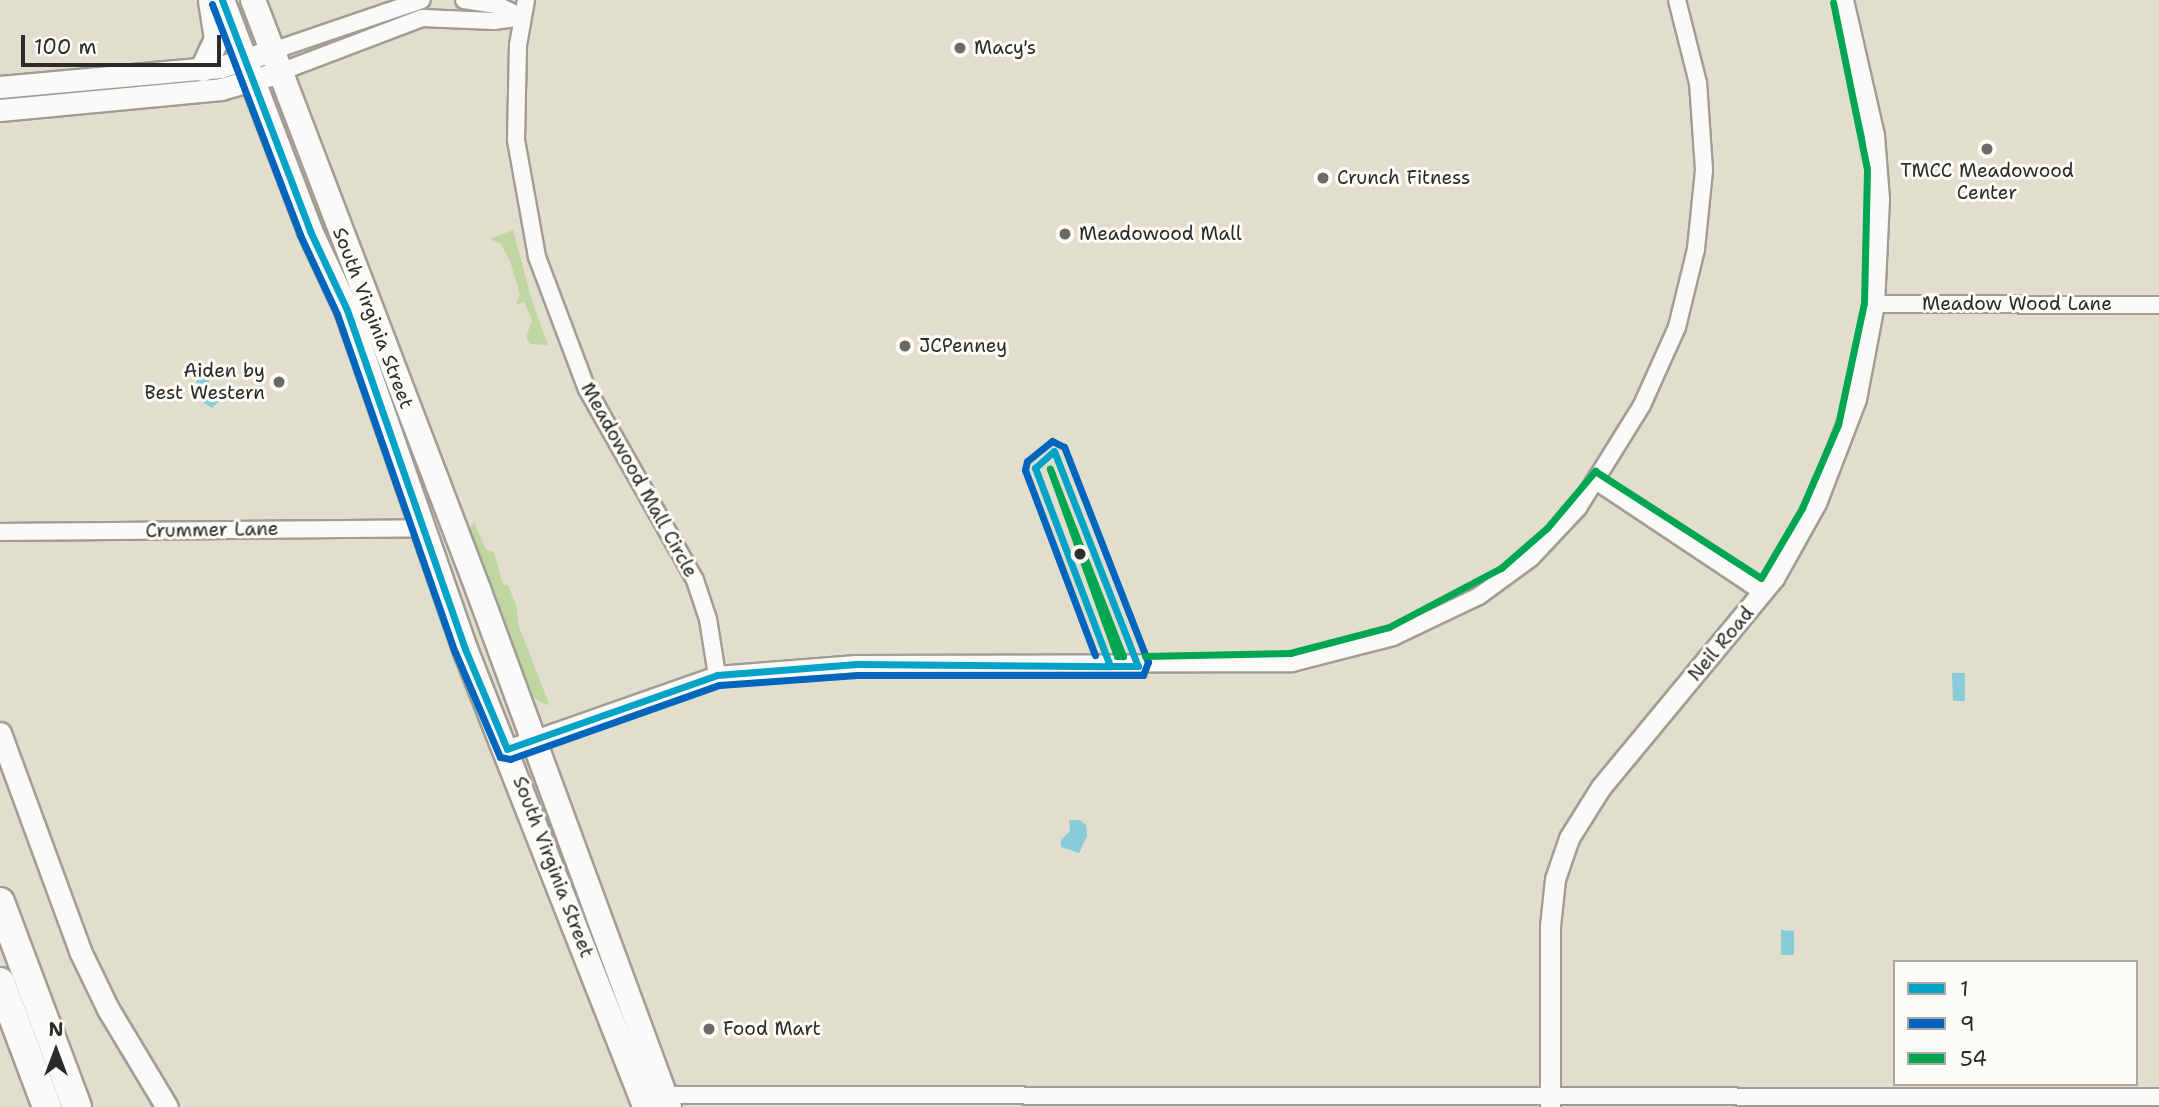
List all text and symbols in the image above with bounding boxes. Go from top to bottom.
scale bar [24,21,224,65]
text: 100 m [34,33,97,61]
place label: Macy's [974,37,1036,59]
marker: Macy's [952,40,968,56]
marker: TMCC Meadowood Center [1979,141,1995,157]
place label: TMCC Meadowood Center [1900,160,2074,204]
place label: Crunch Fitness [1337,167,1470,189]
marker: Crunch Fitness [1315,170,1331,186]
place label: Meadowood Mall [1079,223,1242,245]
street label: South Virginia Street [328,224,418,412]
marker: Meadowood Mall [1057,226,1073,242]
street label: Meadow Wood Lane [1922,293,2112,315]
place label: JCPenney [919,335,1007,357]
marker: JCPenney [897,338,913,354]
place label: Aiden by Best Western [145,360,265,404]
marker: Aiden by Best Western [271,374,287,390]
street label: Meadowood Mall Circle [576,379,702,581]
street label: Crummer Lane [145,517,279,543]
unlabelled marker [1073,547,1087,561]
street label: Neil Road [1683,602,1759,686]
street label: South Virginia Street [508,773,598,961]
legend [1893,960,2138,1086]
text: 1 [1960,975,1969,1003]
text: 9 [1960,1010,1975,1038]
north arrow [21,1016,91,1086]
text: N [48,1017,64,1042]
place label: Food Mart [723,1018,821,1040]
marker: Food Mart [701,1021,717,1037]
text: 54 [1960,1045,1987,1073]

